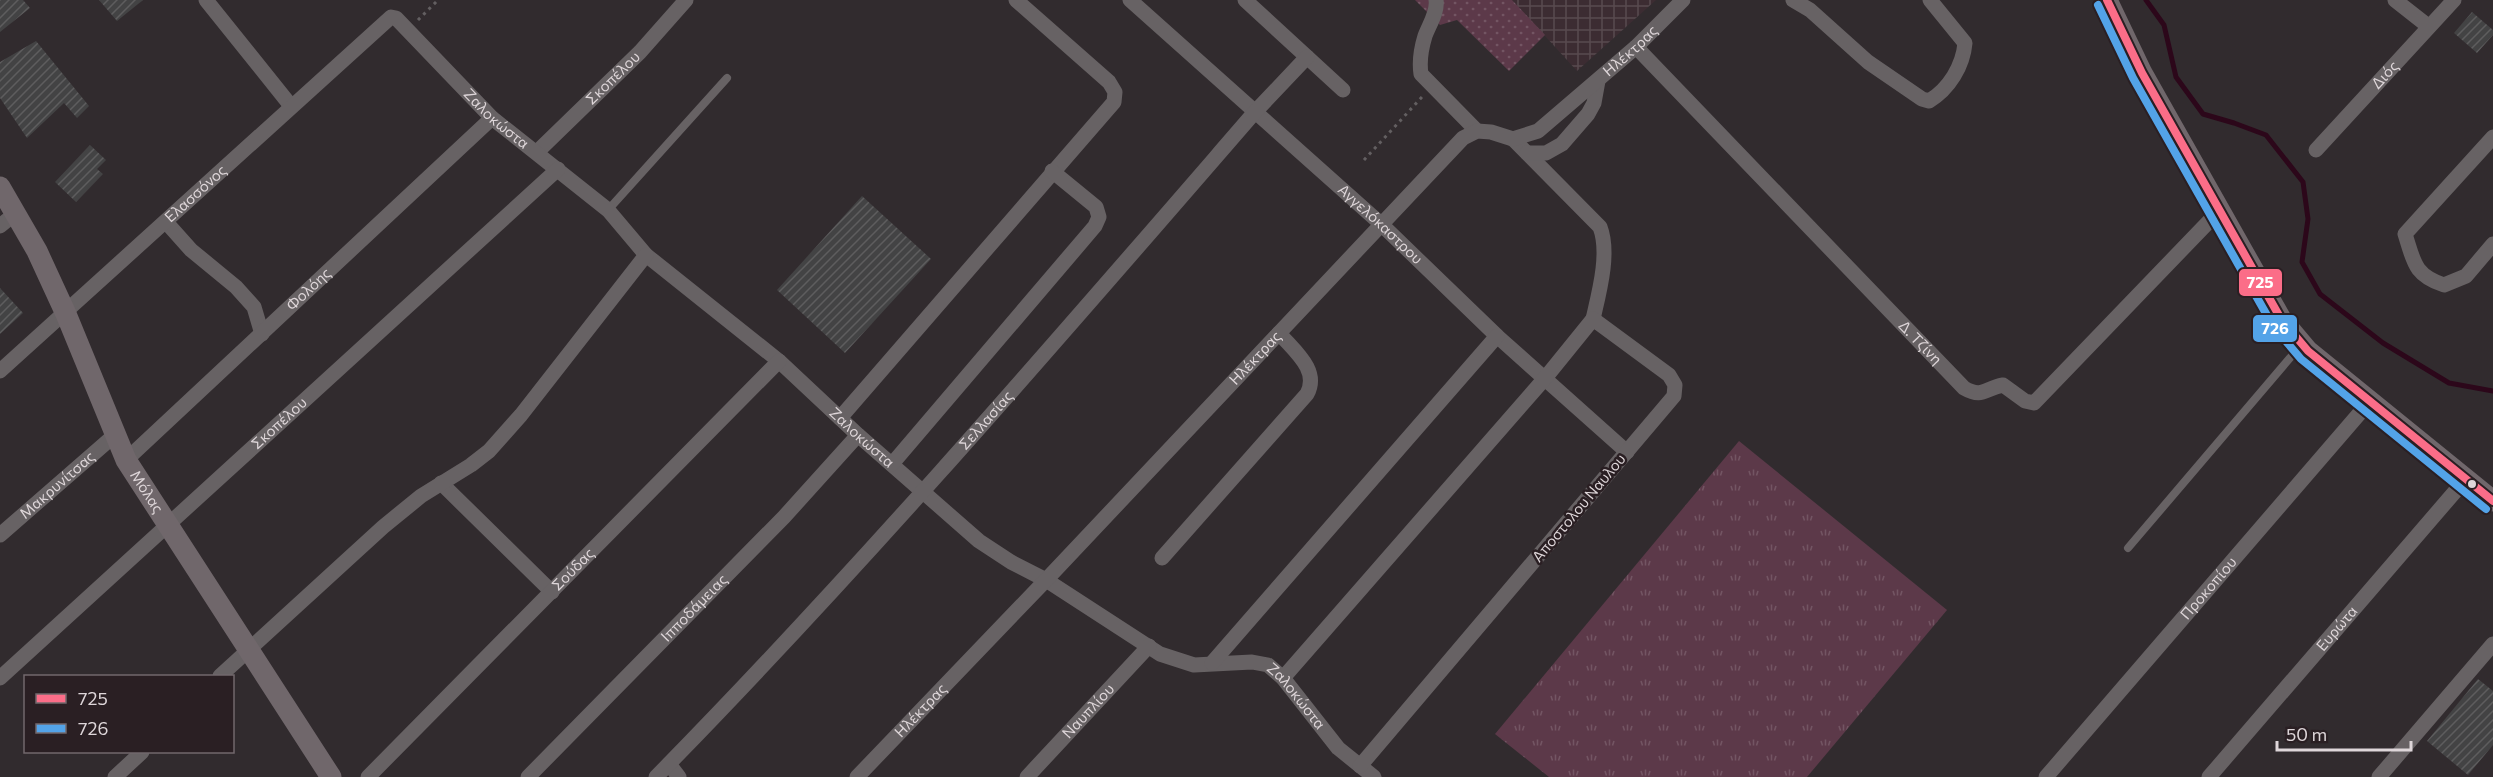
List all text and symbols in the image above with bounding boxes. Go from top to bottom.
street label: Ηλέκτρας [1599,21,1661,79]
street label: Σκοπέλου [582,47,643,108]
street label: Διός [2367,57,2402,92]
street label: Ζαλοκώστα [461,84,533,152]
street label: Ελασσόνος [160,161,230,226]
street label: Αγγελόκαστρου [1335,180,1427,267]
street label: Φολόης [282,263,334,314]
line badge: 725 [2238,268,2283,297]
text: 725 [2246,272,2274,291]
line badge: 726 [2252,314,2298,343]
street label: Δ. Τζίνη [1895,316,1946,368]
text: 726 [2261,318,2289,337]
street label: Ηλέκτρας [1225,327,1284,388]
street label: Σελλασίας [955,387,1016,453]
street label: Σκοπέλου [247,393,310,452]
street label: Ζαλοκώστα [826,403,899,471]
street label: Μακρυνίτσας [15,447,98,522]
street label: Αποστολου Ναυλου [1528,450,1629,565]
street label: Μόλας [127,467,168,516]
unlabelled marker [2466,478,2478,490]
street label: Σούδας [548,544,597,594]
street label: Προκοπίου [2176,553,2240,623]
street label: Ιπποδάμειας [657,570,731,645]
street label: Ευρώτα [2312,602,2361,654]
street label: Ζαλοκώστα [1264,658,1330,732]
legend [24,675,234,753]
street label: Ηλέκτρας [890,679,950,740]
street label: Ναυπλίου [1058,679,1117,741]
text: 725 [78,687,108,709]
scale bar [2277,714,2410,752]
text: 726 [78,717,108,739]
text: 50 m [2286,723,2327,745]

